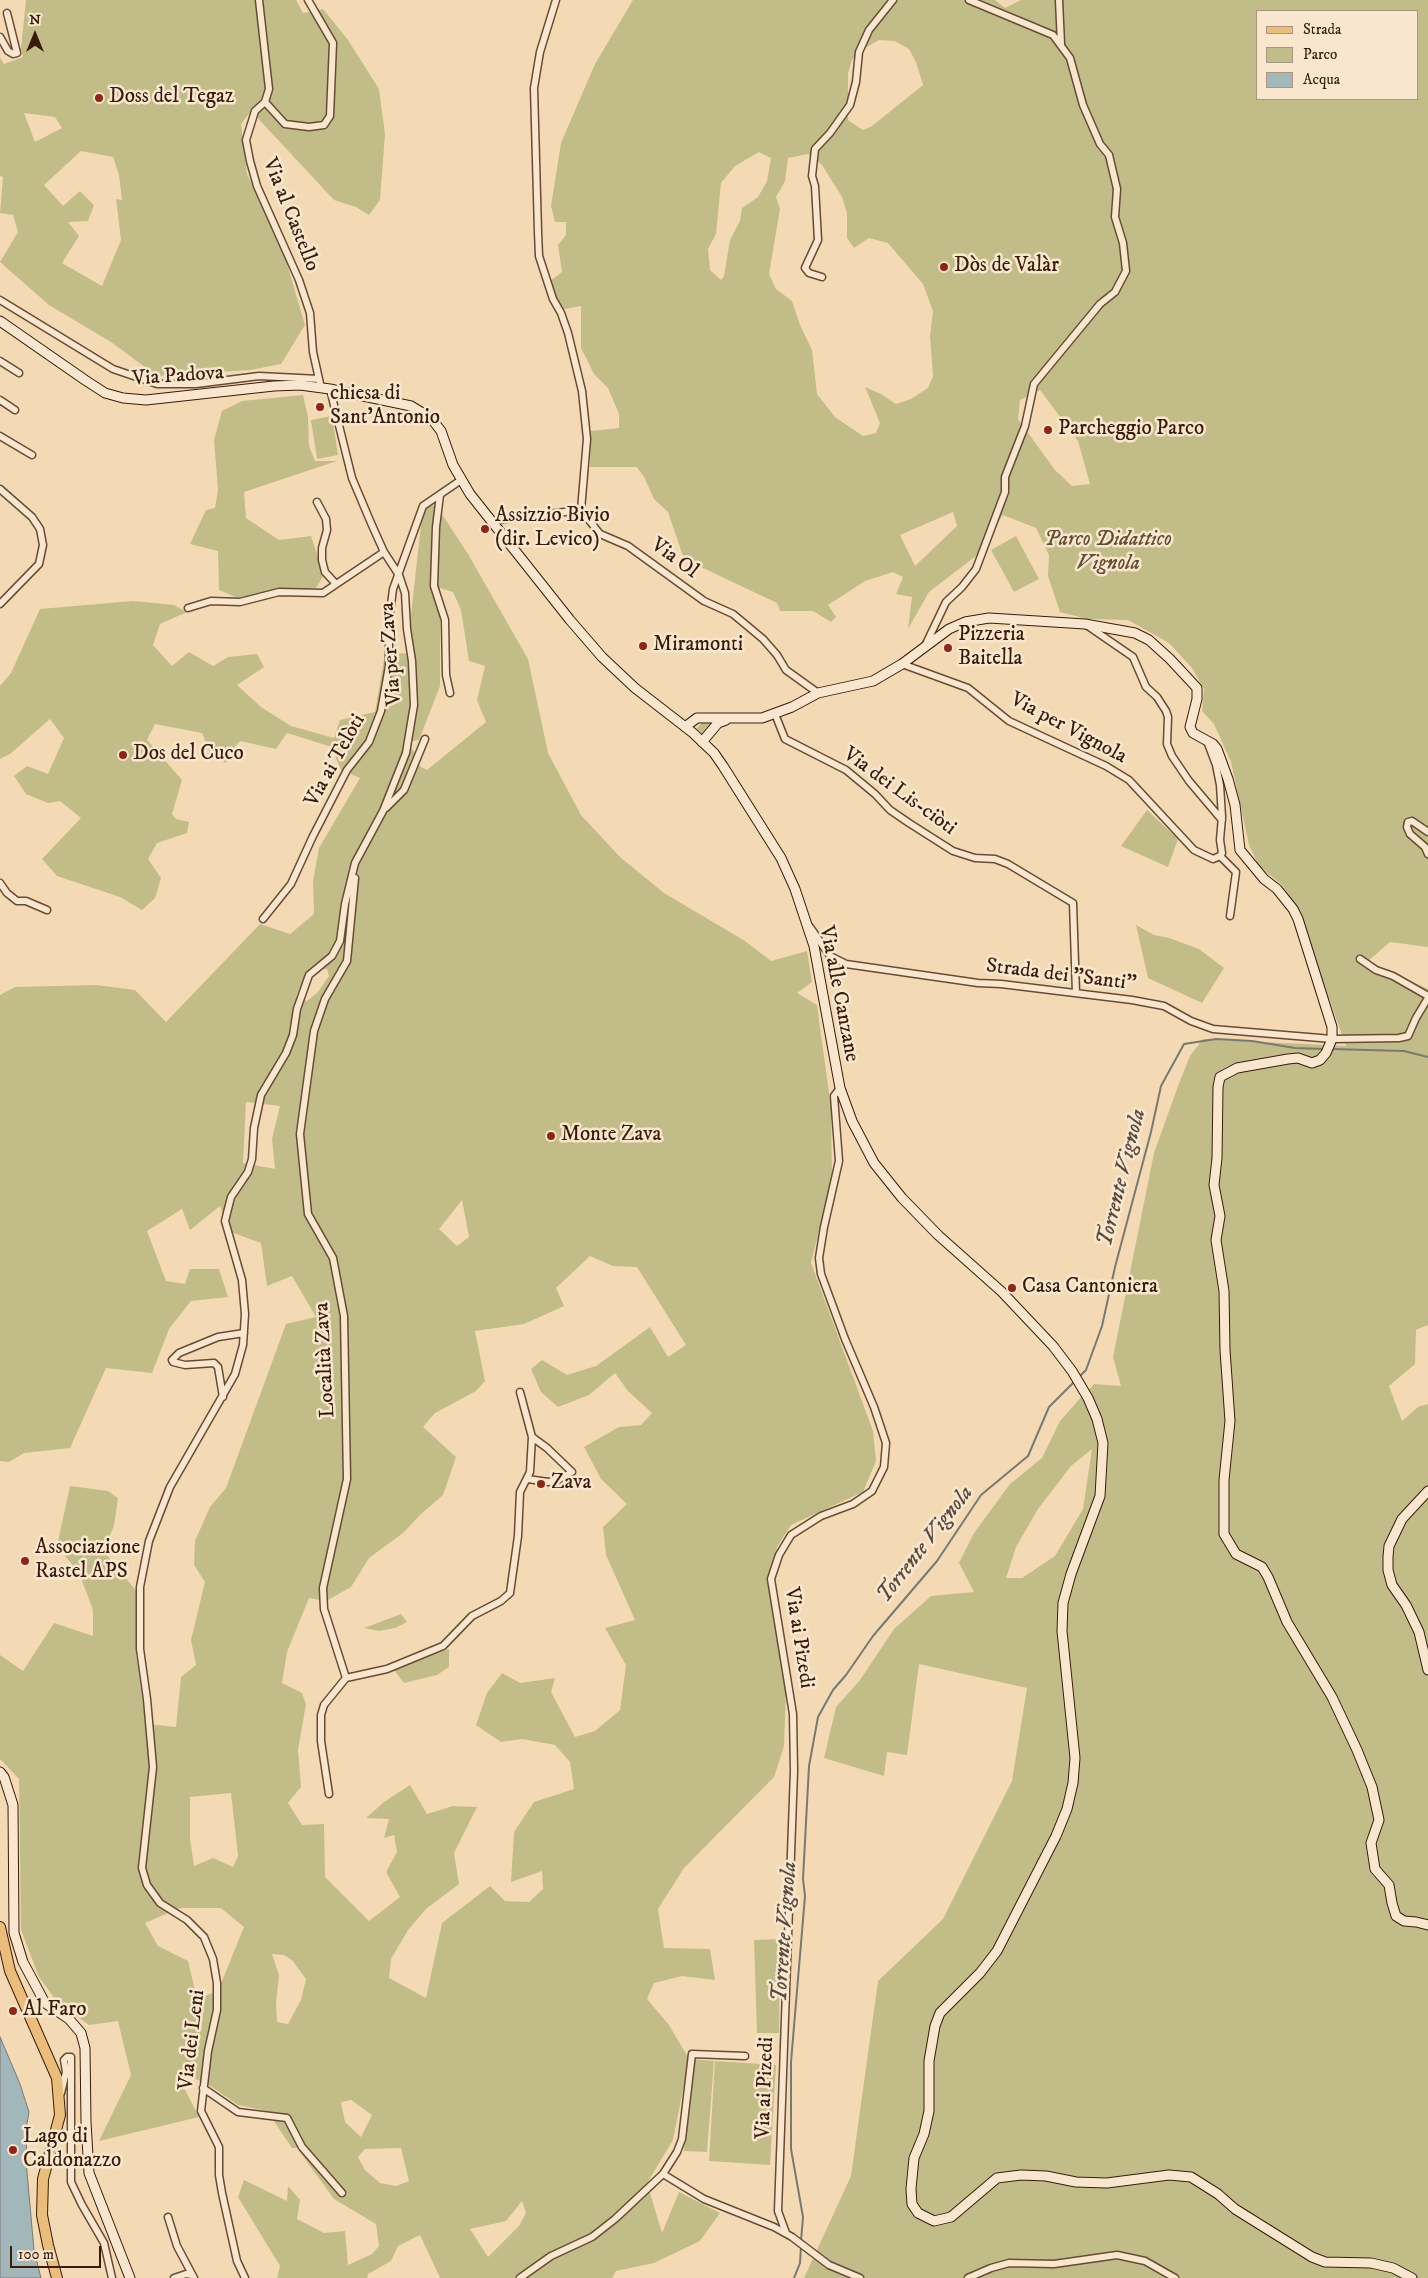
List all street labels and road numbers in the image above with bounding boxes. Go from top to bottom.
street label: Via al Castello [256,155,324,275]
street label: Via Padova [131,361,225,393]
street label: Via Ol [645,533,703,585]
street label: Via per Zava [376,601,408,707]
street label: Via per Vignola [1005,688,1131,770]
street label: Via ai Telòti [300,710,372,812]
street label: Via dei Lis-ciòti [837,742,961,842]
street label: Via alle Canzane [812,924,864,1064]
street label: Strada dei "Santi" [984,954,1138,998]
street label: Località Zava [310,1302,342,1418]
street label: Via ai Pizedi [778,1586,818,1690]
street label: Via dei Leni [174,1988,212,2092]
street label: Via ai Pizedi [752,2037,780,2139]

